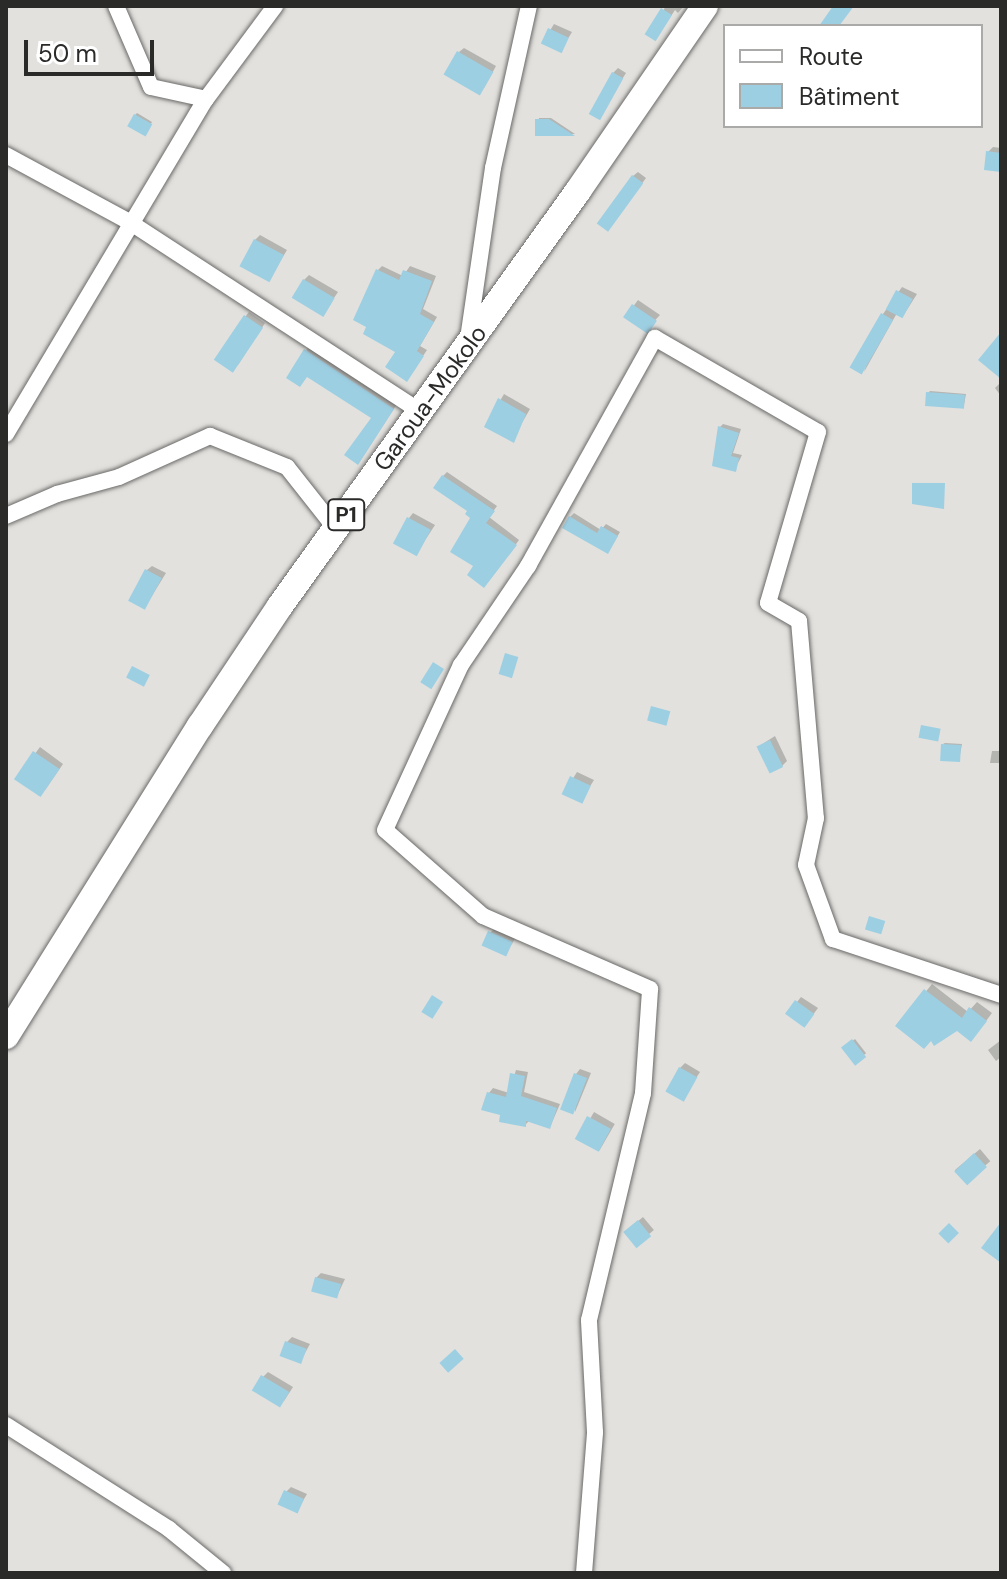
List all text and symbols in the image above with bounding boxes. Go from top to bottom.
scale bar [28,24,158,74]
legend [723,24,983,128]
text: 50 m [38,38,97,69]
text: Route [799,41,863,72]
text: Bâtiment [799,81,900,112]
street label: Garoua-Mokolo [367,319,493,477]
road number: P1 [326,497,366,533]

